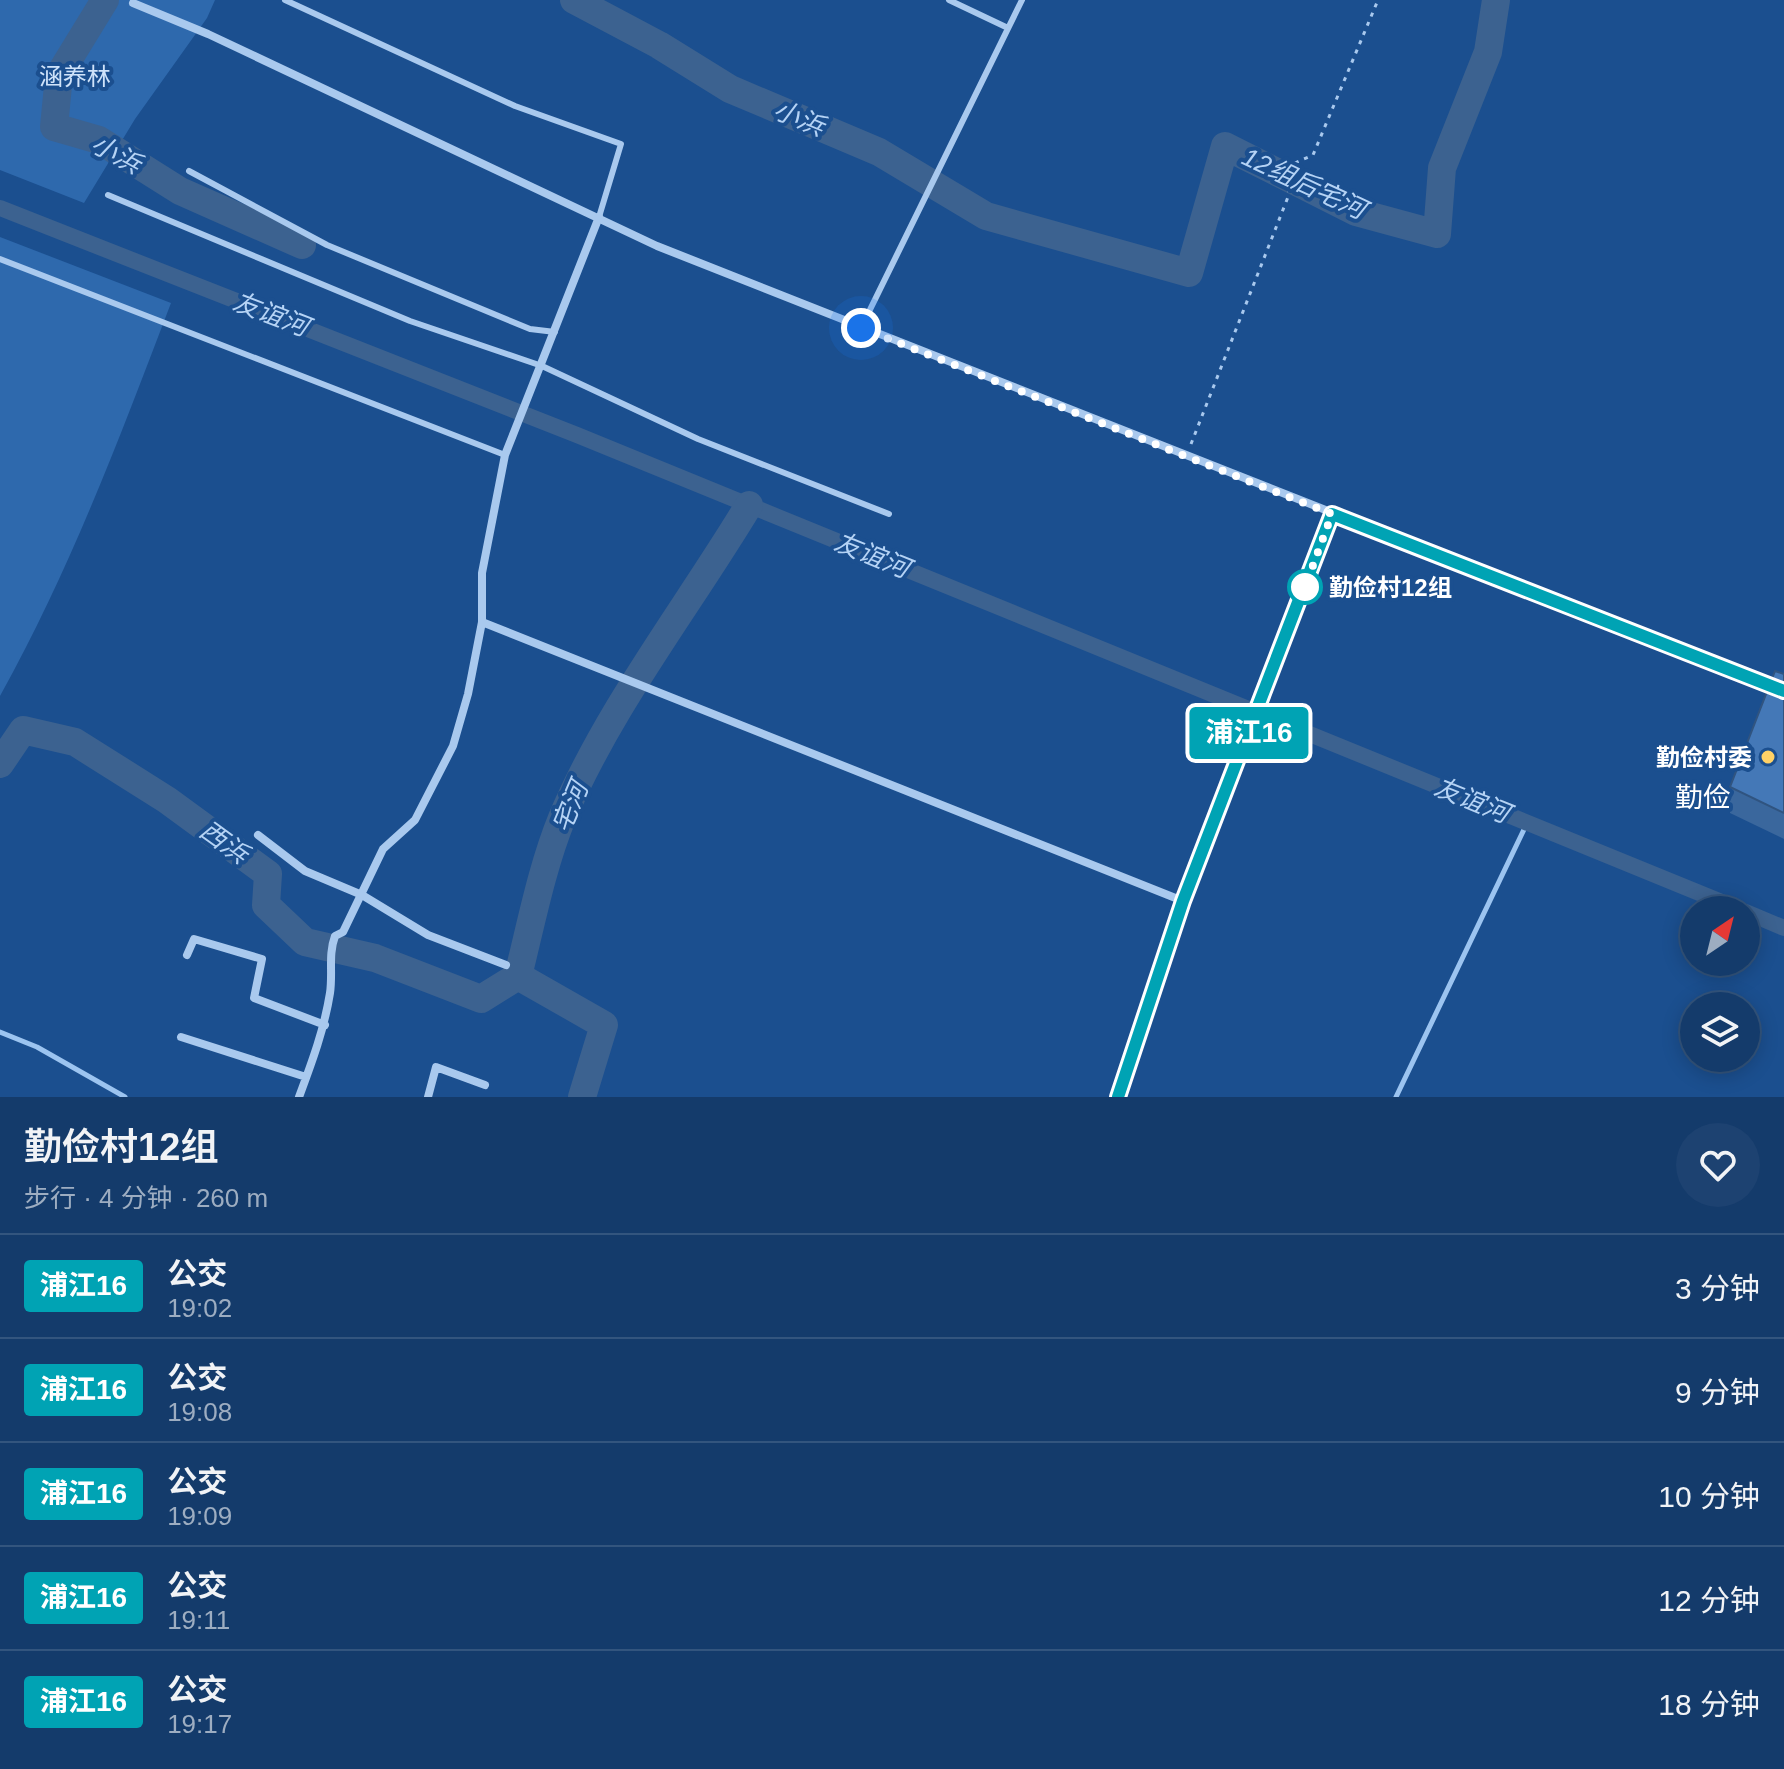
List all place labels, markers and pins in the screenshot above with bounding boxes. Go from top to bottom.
marker: 勤俭村12组 [1288,570,1322,604]
place label: 勤俭村12组 [1329,574,1452,601]
place label: 勤俭村委 [1656,744,1752,771]
marker: 勤俭村委 [1759,748,1777,766]

